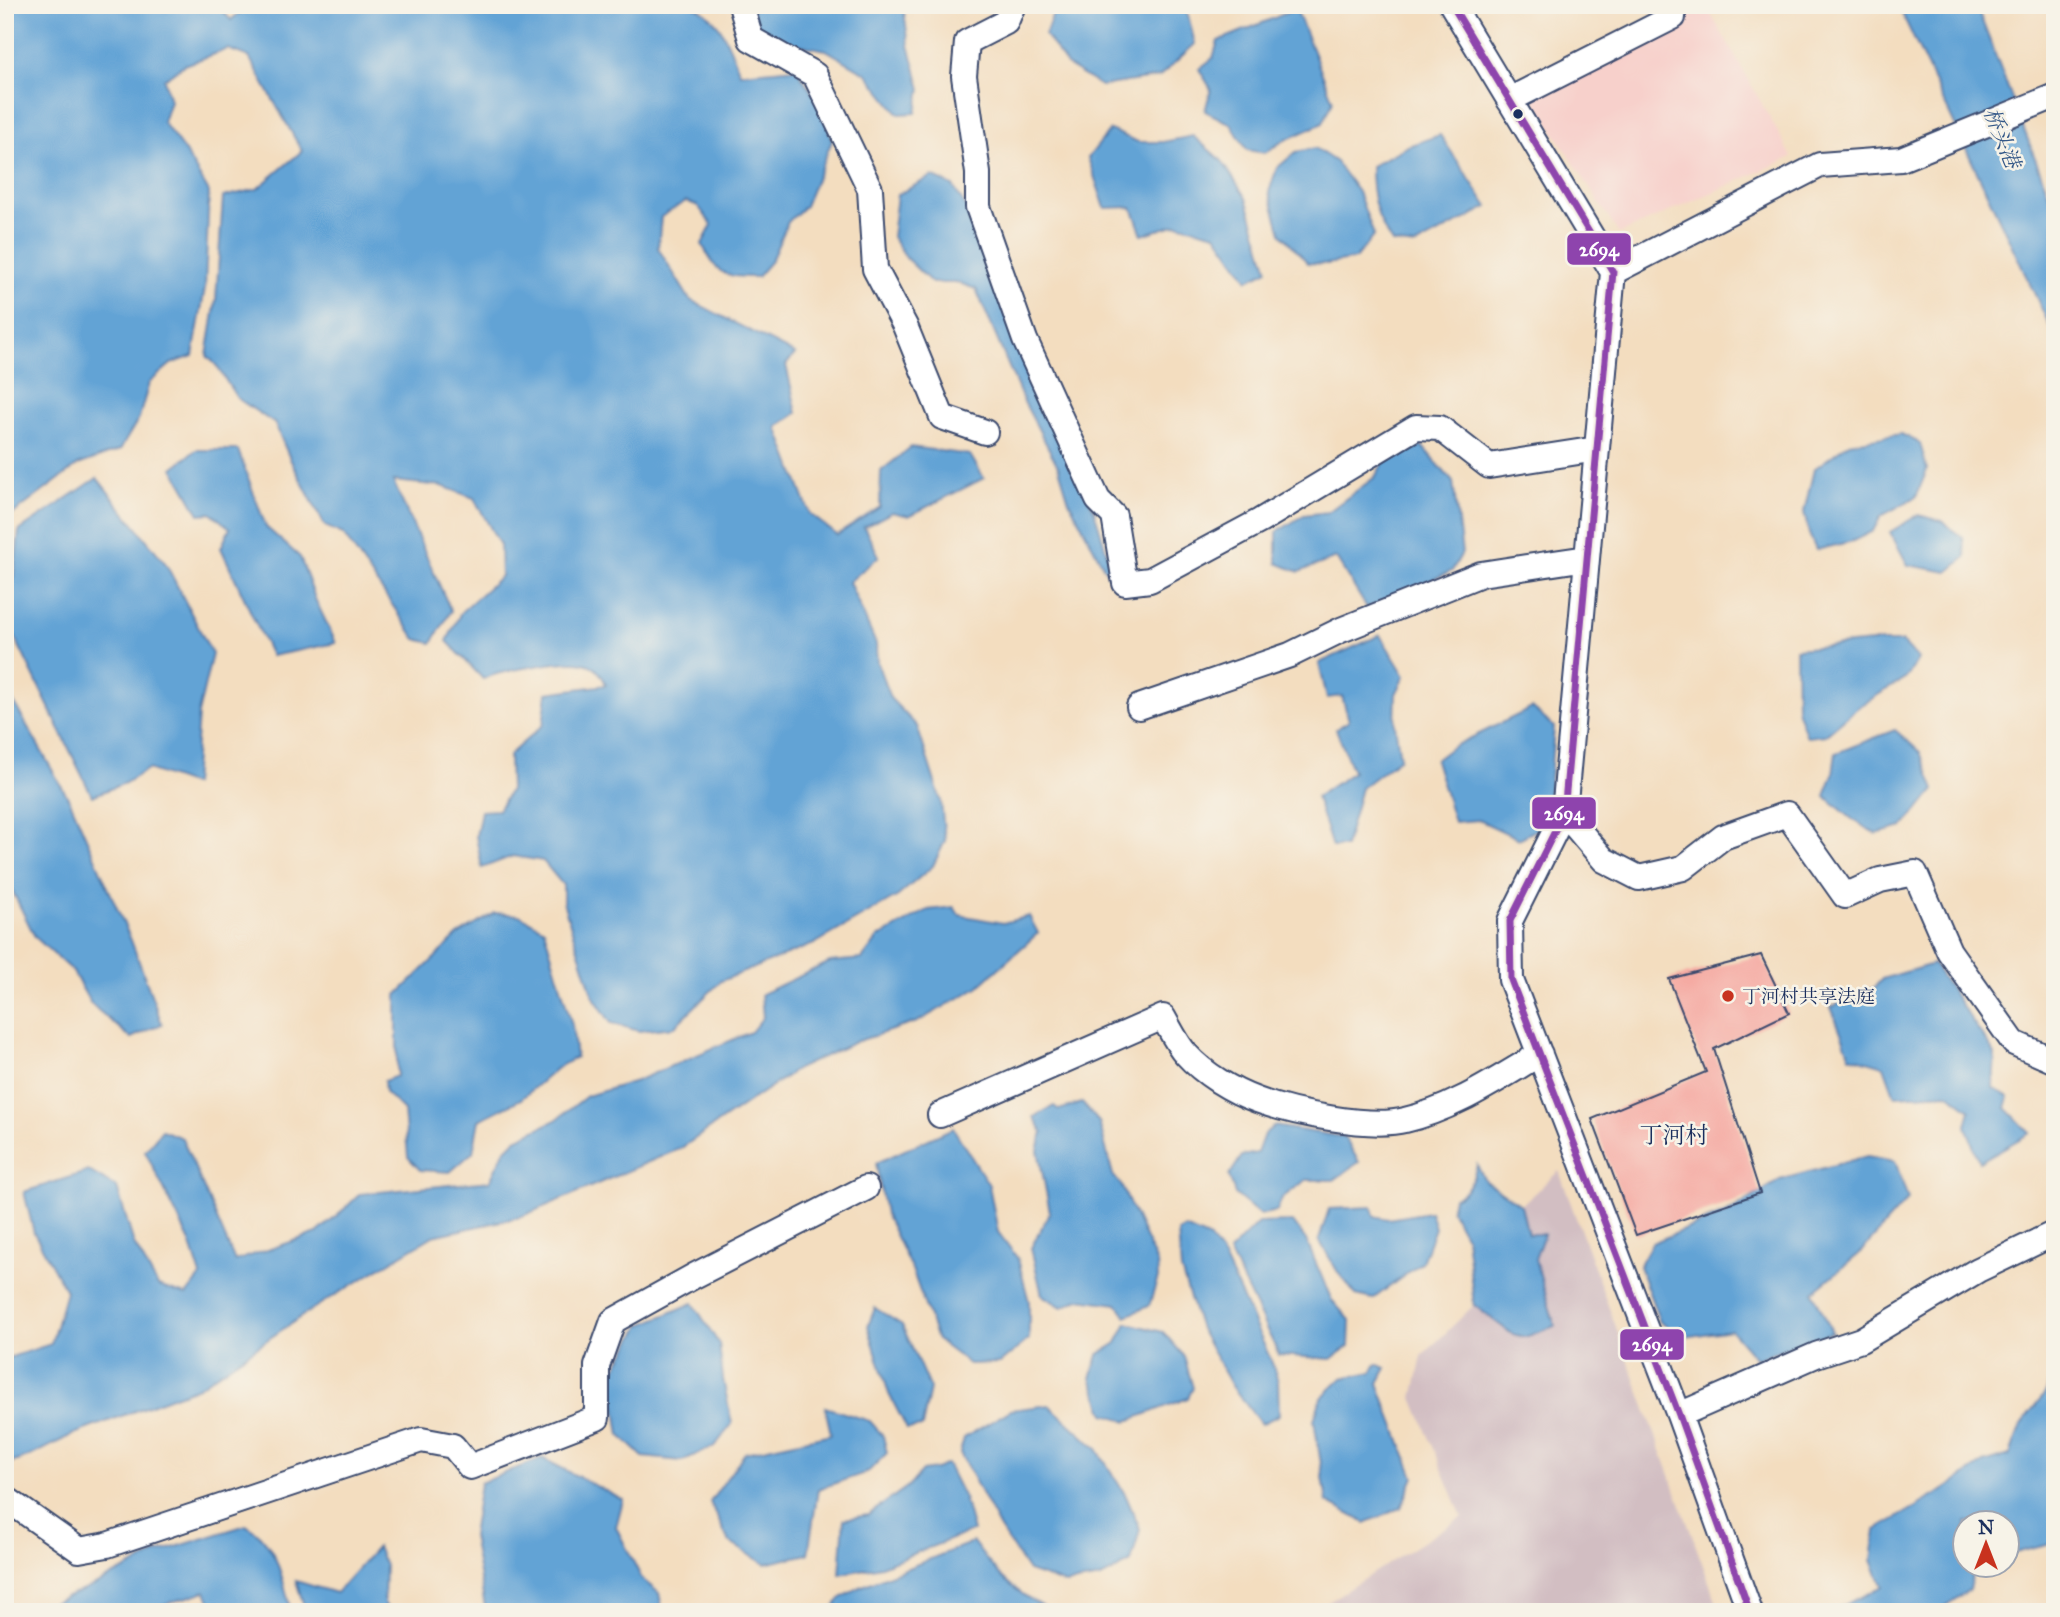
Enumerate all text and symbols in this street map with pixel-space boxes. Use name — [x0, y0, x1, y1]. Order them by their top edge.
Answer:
water label: 桥头港 — [1978, 104, 2027, 175]
unlabelled marker — [1511, 107, 1525, 121]
line badge: 2694 — [1566, 232, 1632, 266]
text: 2694 — [1579, 238, 1620, 262]
line badge: 2694 — [1531, 796, 1597, 830]
text: 2694 — [1544, 802, 1585, 826]
place label: 丁河村共享法庭 — [1742, 985, 1875, 1008]
marker: 丁河村共享法庭 — [1720, 988, 1736, 1004]
district label: 丁河村 — [1640, 1121, 1709, 1149]
line badge: 2694 — [1619, 1328, 1685, 1361]
text: 2694 — [1632, 1333, 1673, 1357]
north arrow — [1952, 1508, 2022, 1578]
text: N — [1978, 1516, 1994, 1539]

